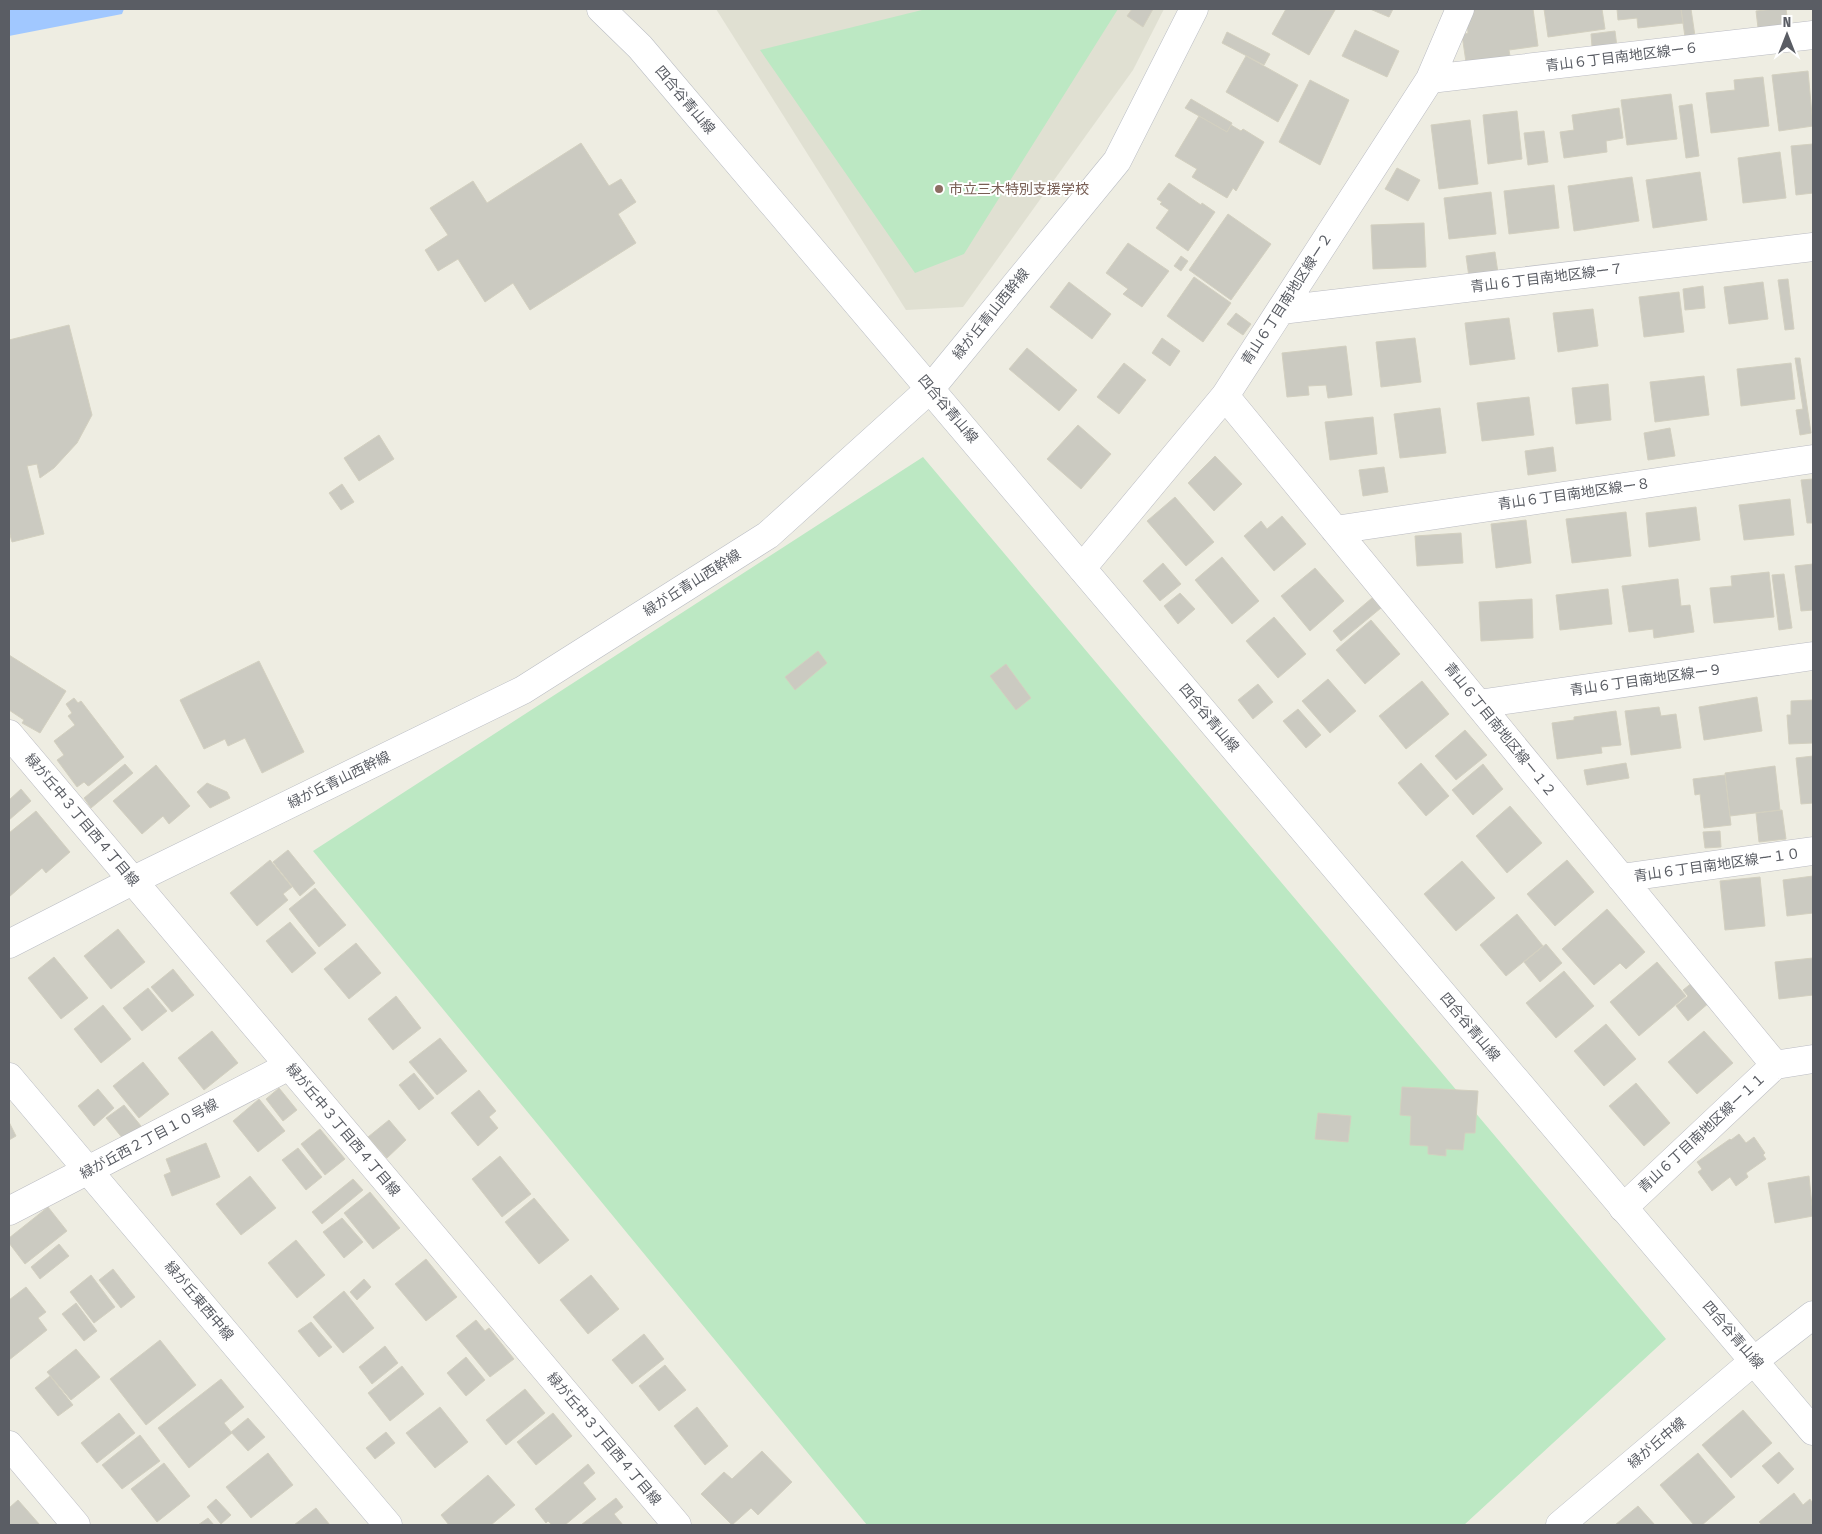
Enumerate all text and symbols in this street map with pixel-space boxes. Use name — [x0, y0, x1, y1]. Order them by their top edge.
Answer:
north arrow — [1762, 10, 1812, 60]
text: N — [1783, 14, 1791, 31]
street label: 青山６丁目南地区線ー６ — [1545, 39, 1699, 75]
street label: 四合谷青山線 — [651, 62, 719, 138]
place label: 市立三木特別支援学校 — [949, 181, 1089, 198]
marker: 市立三木特別支援学校 — [933, 183, 945, 195]
street label: 青山６丁目南地区線ー２ — [1238, 230, 1336, 368]
street label: 青山６丁目南地区線ー７ — [1470, 260, 1624, 296]
street label: 緑が丘青山西幹線 — [949, 265, 1033, 363]
street label: 四合谷青山線 — [914, 371, 982, 447]
street label: 青山６丁目南地区線ー８ — [1497, 475, 1651, 513]
street label: 緑が丘青山西幹線 — [640, 546, 744, 620]
street label: 青山６丁目南地区線ー１２ — [1441, 659, 1559, 801]
street label: 青山６丁目南地区線ー９ — [1569, 661, 1723, 699]
street label: 四合谷青山線 — [1175, 680, 1243, 756]
street label: 緑が丘青山西幹線 — [285, 748, 393, 812]
street label: 緑が丘中３丁目西４丁目線 — [21, 750, 143, 890]
street label: 青山６丁目南地区線ー１０ — [1633, 845, 1801, 885]
street label: 四合谷青山線 — [1436, 989, 1504, 1065]
street label: 緑が丘中３丁目西４丁目線 — [282, 1060, 404, 1200]
street label: 青山６丁目南地区線ー１１ — [1635, 1069, 1769, 1197]
street label: 緑が丘西２丁目１０号線 — [77, 1095, 221, 1183]
street label: 緑が丘東西中線 — [161, 1258, 237, 1344]
street label: 四合谷青山線 — [1699, 1298, 1767, 1372]
street label: 緑が丘中３丁目西４丁目線 — [543, 1369, 665, 1509]
street label: 緑が丘中線 — [1625, 1414, 1689, 1472]

